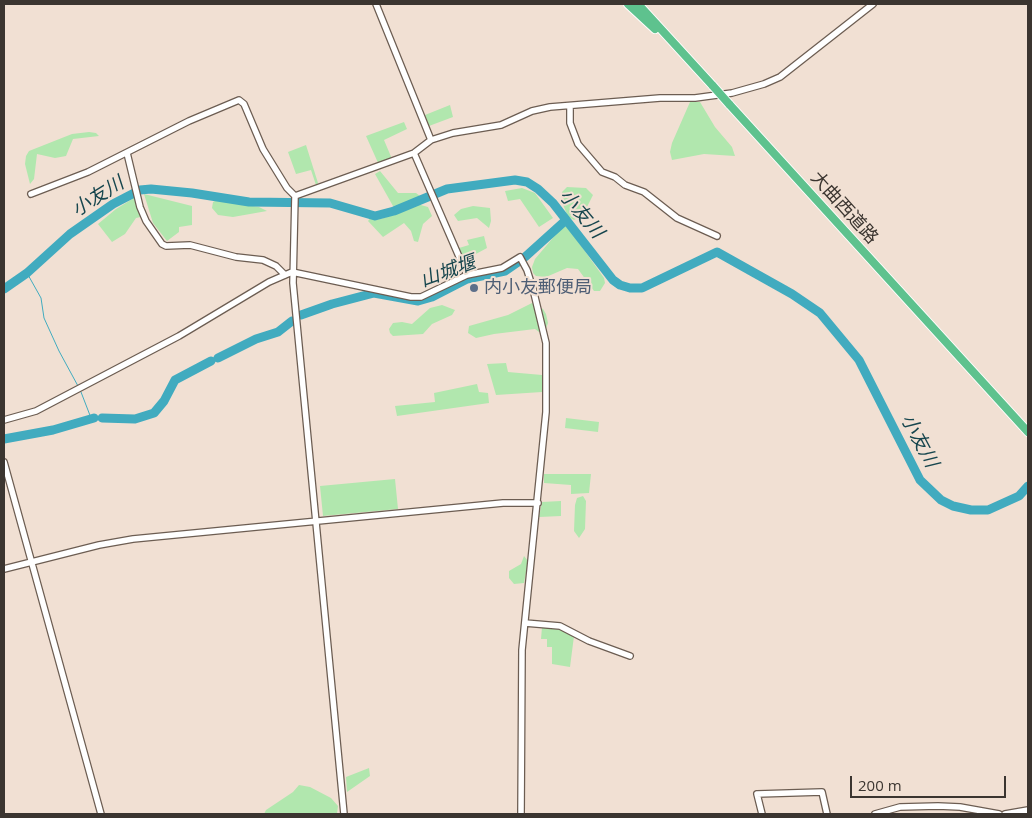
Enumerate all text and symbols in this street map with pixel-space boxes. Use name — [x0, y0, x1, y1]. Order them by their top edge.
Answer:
street label: 大曲西道路 — [806, 167, 882, 249]
water label: 小友川 — [68, 172, 128, 222]
water label: 小友川 — [554, 185, 608, 243]
water label: 山城堰 — [417, 252, 479, 292]
place label: 内小友郵便局 — [484, 277, 592, 299]
marker: 内小友郵便局 — [468, 282, 480, 294]
water label: 小友川 — [896, 410, 942, 472]
scale bar — [852, 766, 1008, 798]
text: 200 m — [858, 775, 902, 795]

